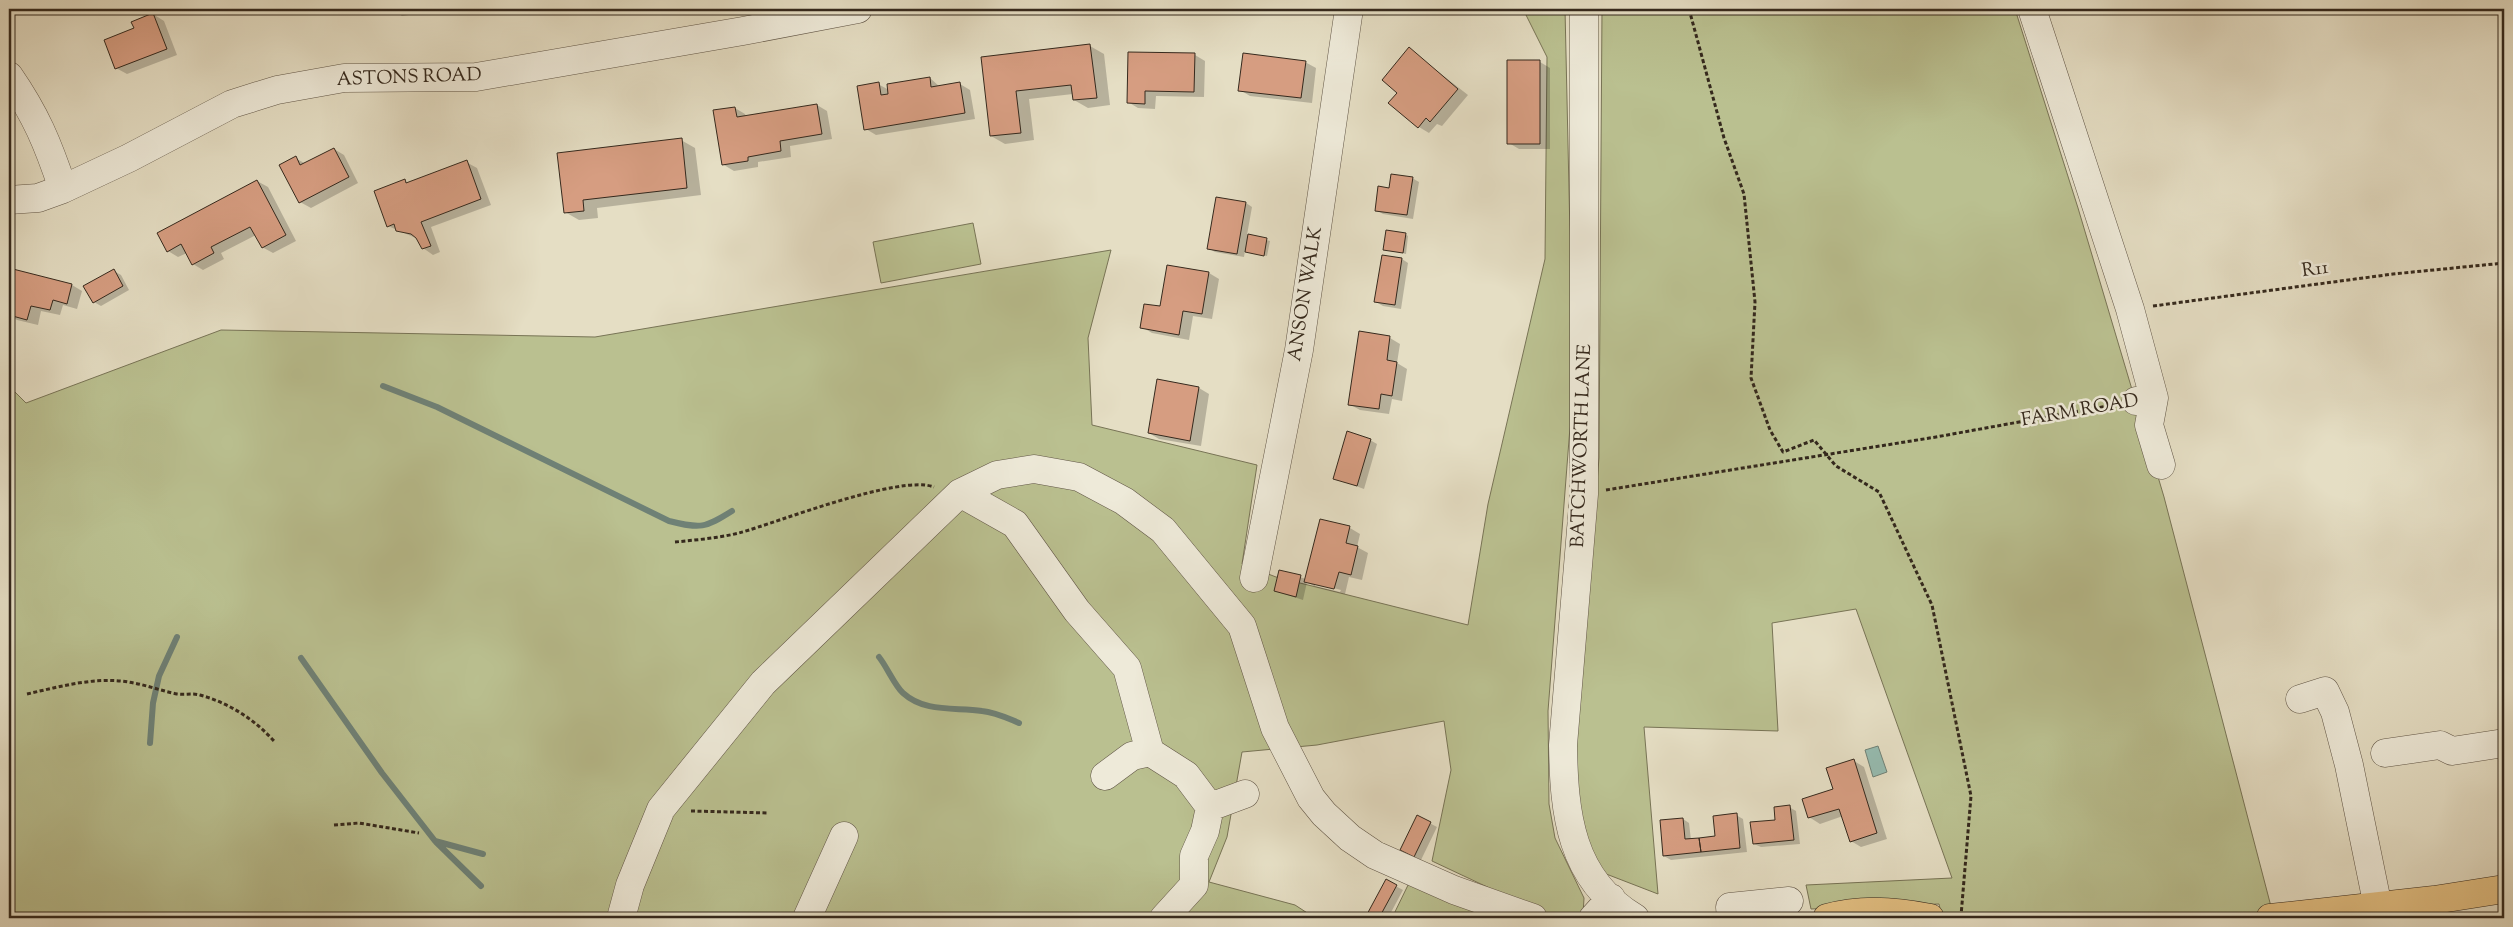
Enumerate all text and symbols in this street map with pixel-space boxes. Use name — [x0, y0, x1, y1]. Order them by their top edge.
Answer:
street label: ASTONS ROAD — [336, 62, 482, 94]
street label: ANSON WALK — [1282, 224, 1330, 363]
street label: R11 — [2300, 255, 2331, 285]
street label: BATCHWORTH LANE — [1565, 343, 1599, 548]
street label: FARM ROAD — [2019, 387, 2141, 435]

